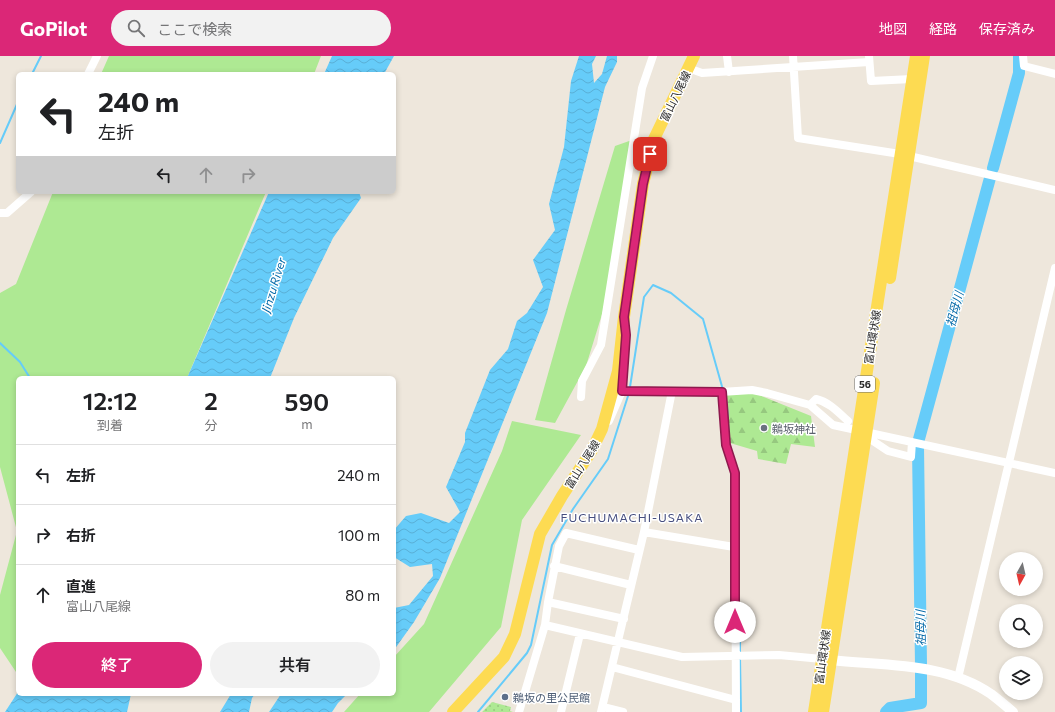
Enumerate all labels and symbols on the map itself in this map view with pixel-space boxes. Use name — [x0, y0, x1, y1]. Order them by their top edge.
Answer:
street label: 富山八尾線 — [657, 68, 693, 124]
pin — [633, 137, 667, 171]
water label: Jinzu River — [258, 255, 289, 315]
water label: 祖母川 — [943, 288, 966, 328]
street label: 富山環状線 — [861, 309, 883, 365]
road number: 56 — [855, 376, 875, 392]
place label: 鵜坂神社 — [772, 422, 816, 435]
marker: 鵜坂神社 — [759, 423, 769, 433]
street label: 富山八尾線 — [562, 437, 602, 491]
district label: FUCHUMACHI-USAKA — [561, 510, 703, 524]
north arrow — [999, 552, 1043, 596]
position arrow — [714, 601, 756, 643]
water label: 祖母川 — [913, 608, 927, 646]
street label: 富山環状線 — [812, 629, 832, 685]
place label: 鵜坂の里公民館 — [513, 691, 590, 704]
marker: 鵜坂の里公民館 — [500, 692, 510, 702]

